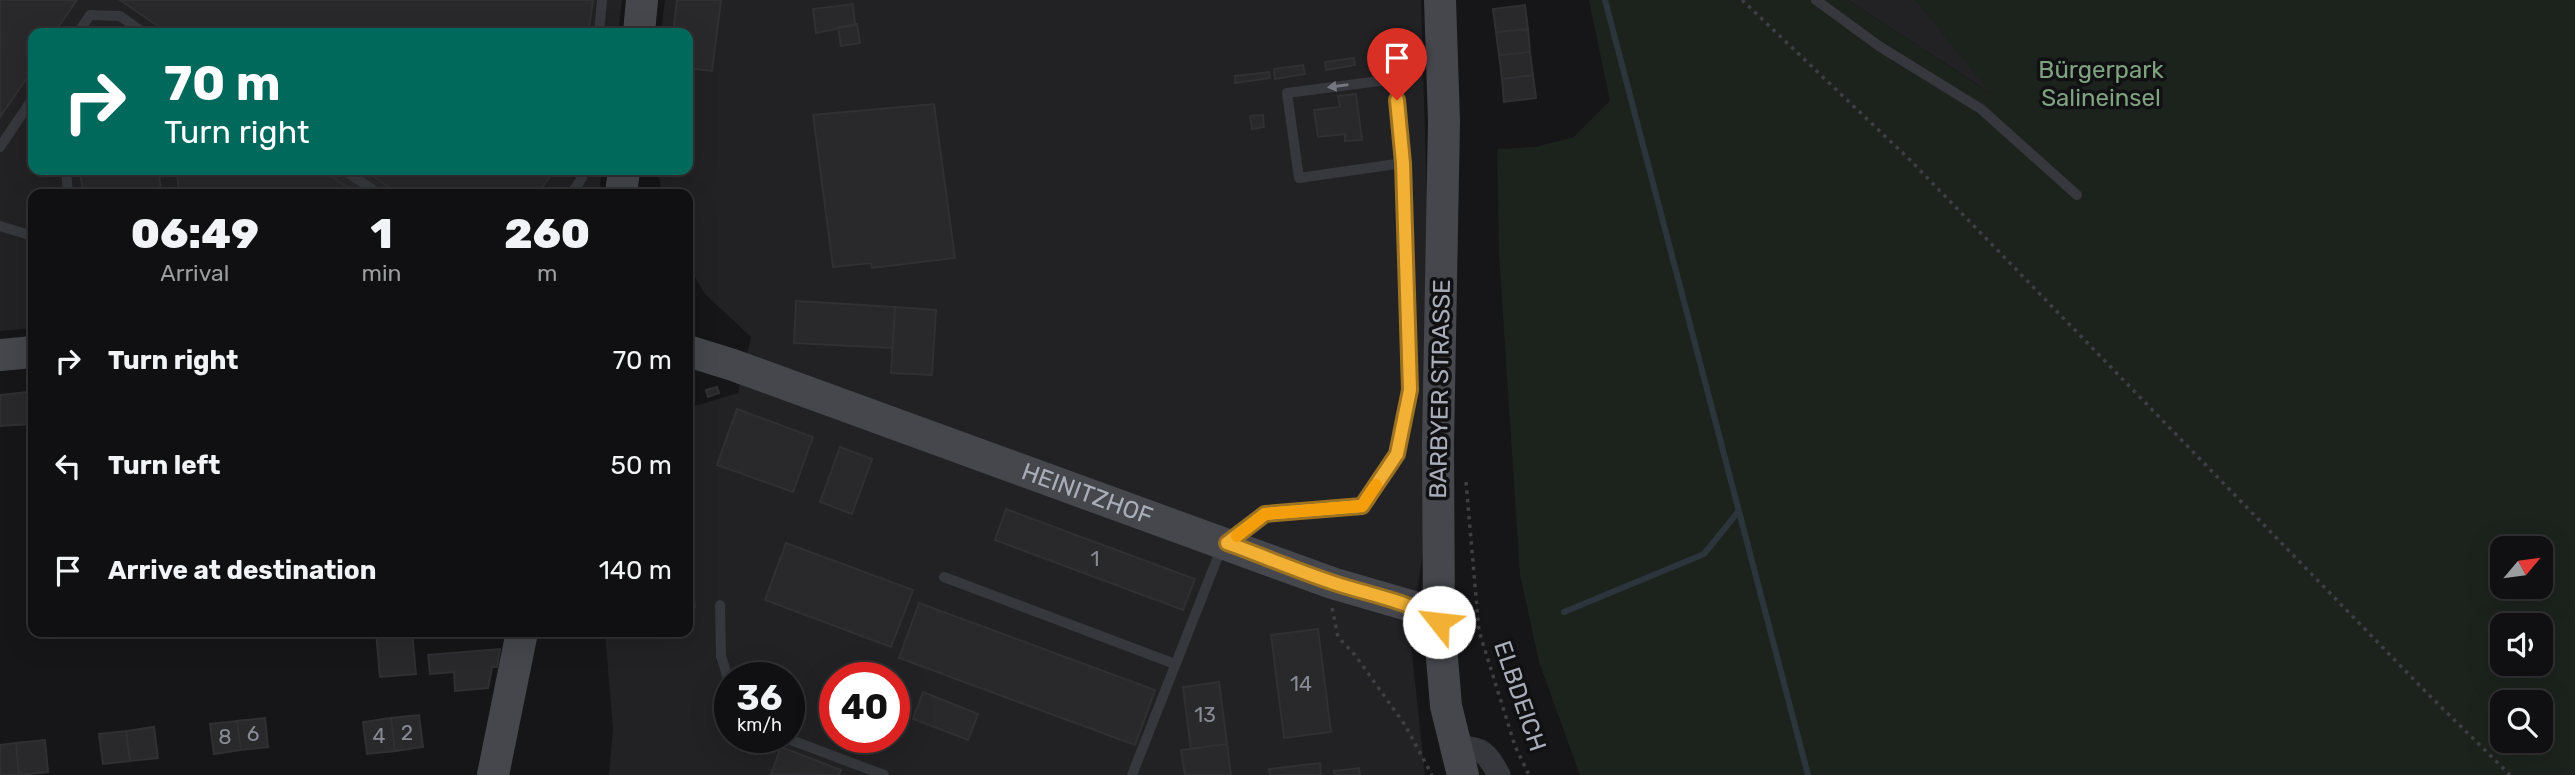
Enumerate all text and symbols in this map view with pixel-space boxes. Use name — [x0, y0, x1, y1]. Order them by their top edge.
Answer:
pin — [1367, 28, 1427, 100]
icon: arrive — [1378, 39, 1416, 77]
text: 70 m — [164, 54, 281, 112]
icon: right — [49, 56, 140, 147]
park label: Bürgerpark Salineinsel — [2038, 56, 2164, 112]
one-way arrow — [1327, 81, 1349, 92]
text: Turn right — [164, 113, 309, 151]
text: 06:49 — [131, 209, 259, 259]
text: 1 — [370, 209, 393, 259]
text: 260 — [504, 209, 590, 259]
text: Arrival — [160, 259, 229, 287]
text: min — [362, 259, 401, 287]
text: m — [537, 259, 557, 287]
street label: BARBYER STRASSE — [1424, 279, 1456, 499]
icon: right — [49, 342, 87, 380]
text: Turn right — [108, 345, 238, 376]
text: 70 m — [613, 345, 672, 376]
icon: left — [49, 447, 87, 485]
text: Turn left — [108, 450, 220, 481]
text: 50 m — [611, 450, 672, 481]
street label: HEINITZHOF — [1018, 457, 1156, 531]
north arrow — [2490, 536, 2553, 598]
map controls — [2490, 536, 2553, 753]
house number: 1 — [1091, 546, 1100, 571]
icon: arrive — [49, 552, 87, 590]
text: Arrive at destination — [108, 555, 376, 586]
text: 140 m — [599, 555, 672, 586]
position arrow — [1402, 585, 1476, 659]
button: sound — [2490, 613, 2553, 676]
street label: ELBDEICH — [1488, 637, 1552, 755]
speed limit sign: 40 — [819, 662, 910, 753]
house number: 14 — [1290, 671, 1312, 696]
text: 36 — [737, 677, 782, 719]
button: search — [2490, 690, 2553, 753]
house number: 13 — [1194, 702, 1216, 727]
text: km/h — [737, 714, 782, 736]
house number: 2 — [401, 720, 413, 745]
house number: 6 — [247, 721, 259, 746]
house number: 4 — [372, 723, 386, 748]
house number: 8 — [218, 724, 232, 749]

